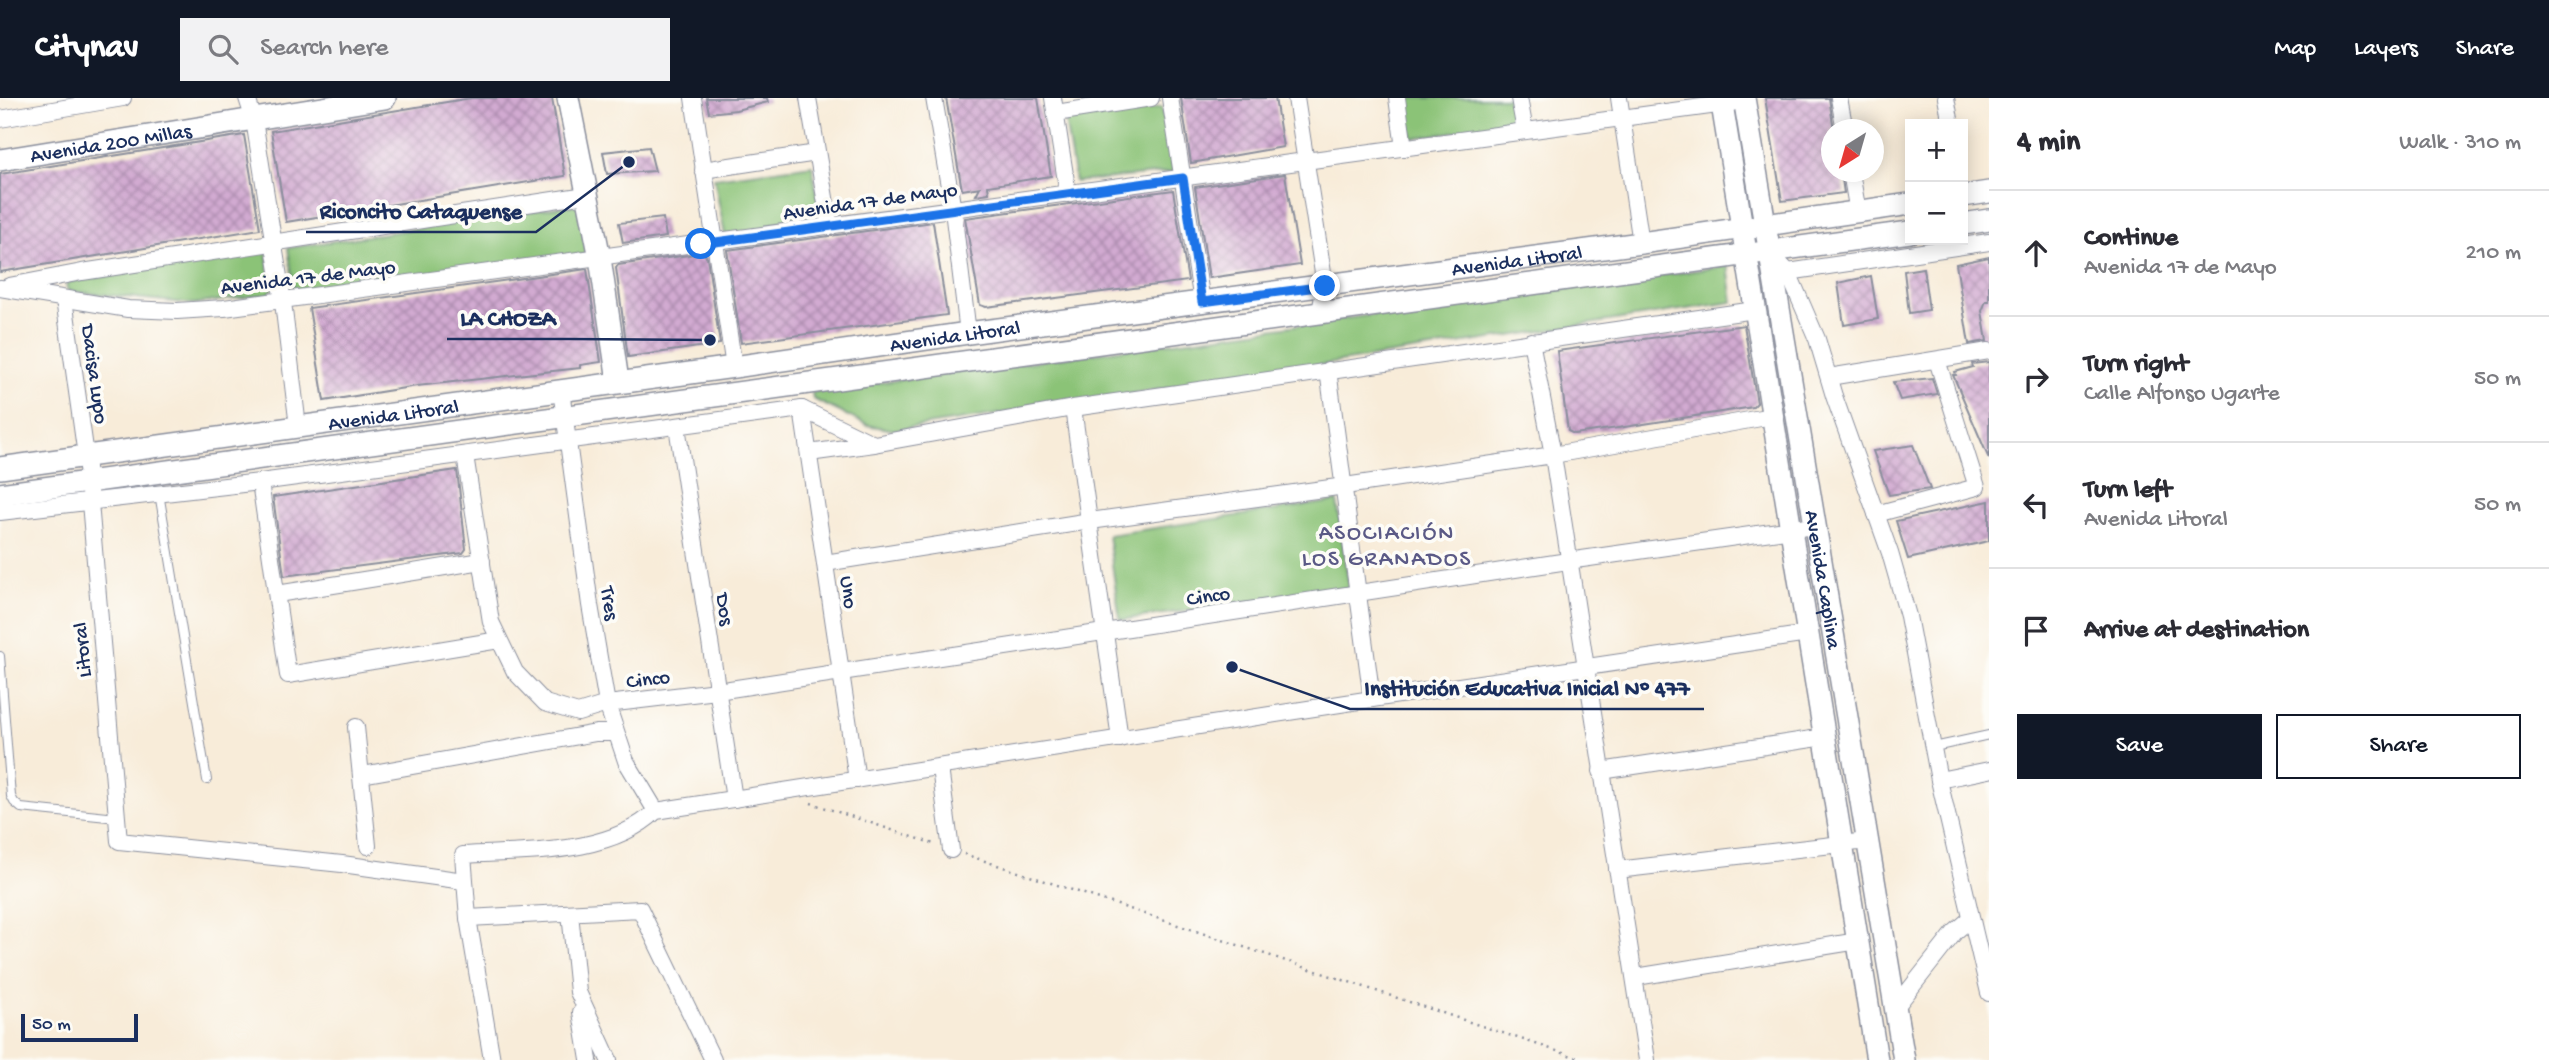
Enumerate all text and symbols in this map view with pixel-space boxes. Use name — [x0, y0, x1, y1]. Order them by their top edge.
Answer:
search box — [180, 18, 670, 81]
text: Citynav — [35, 30, 138, 68]
icon: search — [204, 30, 242, 68]
text: Search here — [260, 34, 388, 65]
text: Map — [2274, 35, 2316, 64]
text: Layers — [2354, 35, 2418, 64]
text: Share — [2456, 35, 2514, 64]
north arrow — [1821, 119, 1884, 182]
map controls — [1905, 119, 1968, 245]
button: + — [1905, 119, 1968, 182]
street label: Avenida 200 Millas — [29, 120, 195, 171]
text: 4 min — [2017, 126, 2080, 161]
text: Walk · 310 m — [2399, 130, 2521, 157]
street label: Avenida 17 de Mayo — [782, 179, 959, 228]
button: − — [1905, 182, 1968, 245]
callout: Riconcito Cataquense — [306, 188, 536, 232]
text: Riconcito Cataquense — [319, 200, 523, 227]
text: Continue — [2084, 224, 2178, 255]
route start — [685, 228, 716, 259]
icon: ahead — [2017, 234, 2055, 272]
text: 210 m — [2466, 240, 2521, 267]
street label: Avenida Litoral — [1450, 242, 1584, 284]
text: Avenida 17 de Mayo — [2084, 255, 2277, 282]
street label: Avenida 17 de Mayo — [220, 256, 397, 303]
route end — [1309, 270, 1340, 301]
callout: LA CHOZA — [447, 295, 570, 339]
text: LA CHOZA — [460, 307, 557, 334]
street label: Avenida Litoral — [888, 317, 1022, 360]
street label: Dacisa Lupo — [73, 321, 112, 426]
text: Turn right — [2084, 350, 2188, 381]
icon: right — [2017, 360, 2055, 398]
text: 50 m — [2474, 366, 2521, 393]
text: Calle Alfonso Ugarte — [2084, 381, 2280, 408]
street label: Avenida Litoral — [327, 396, 461, 439]
text: Turn left — [2084, 476, 2172, 507]
icon: left — [2017, 486, 2055, 524]
text: 50 m — [2474, 492, 2521, 519]
text: Avenida Litoral — [2084, 507, 2228, 534]
street label: Avenida Caplina — [1797, 509, 1845, 653]
district label: ASOCIACIÓN LOS GRANADOS — [1302, 521, 1472, 574]
street label: Uno — [832, 574, 861, 611]
street label: Cinco — [1185, 583, 1232, 614]
street label: Tres — [592, 584, 623, 624]
street label: Dos — [707, 590, 738, 629]
icon: arrive — [2017, 612, 2055, 650]
text: Arrive at destination — [2084, 616, 2309, 647]
street label: Litoral — [70, 621, 99, 678]
callout: Institución Educativa Inicial Nº 477 — [1350, 665, 1704, 709]
street label: Cinco — [625, 666, 672, 697]
text: Institución Educativa Inicial Nº 477 — [1364, 677, 1691, 704]
button: Save — [2017, 714, 2262, 779]
button: Share — [2276, 714, 2521, 779]
scale bar — [21, 1011, 138, 1043]
text: 50 m — [32, 1014, 71, 1037]

